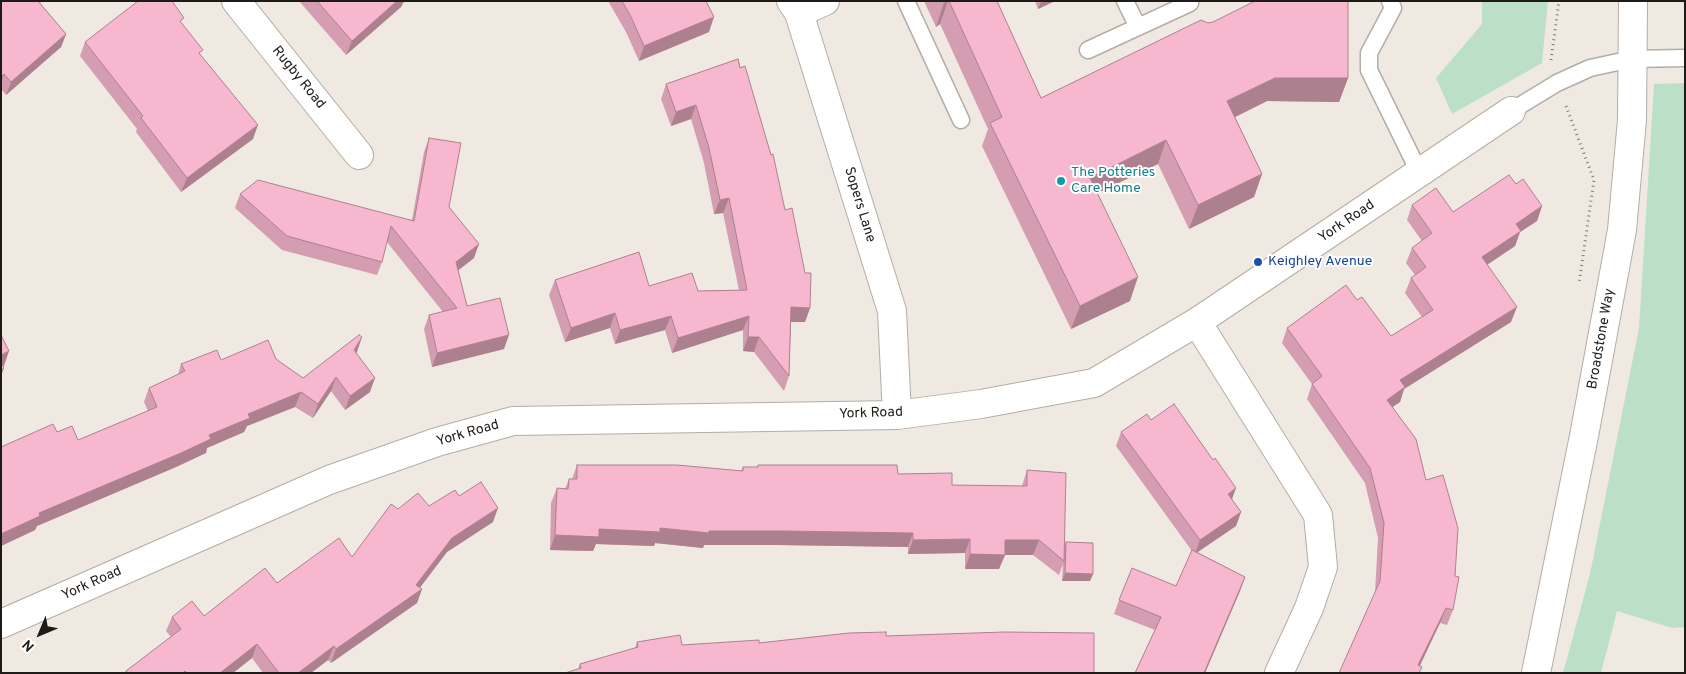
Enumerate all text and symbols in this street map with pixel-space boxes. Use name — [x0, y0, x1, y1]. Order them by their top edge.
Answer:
street label: Rugby Road — [268, 43, 328, 113]
street label: Sopers Lane — [840, 165, 878, 245]
place label: The Potteries Care Home — [1071, 165, 1155, 198]
marker: The Potteries Care Home — [1055, 175, 1067, 187]
street label: York Road — [1316, 197, 1378, 247]
place label: Keighley Avenue — [1268, 254, 1372, 270]
marker: Keighley Avenue — [1252, 256, 1264, 268]
street label: Broadstone Way — [1585, 287, 1619, 391]
street label: York Road — [839, 404, 903, 424]
street label: York Road — [435, 417, 501, 451]
street label: York Road — [59, 563, 125, 605]
north arrow — [15, 609, 65, 659]
text: N — [19, 635, 39, 655]

